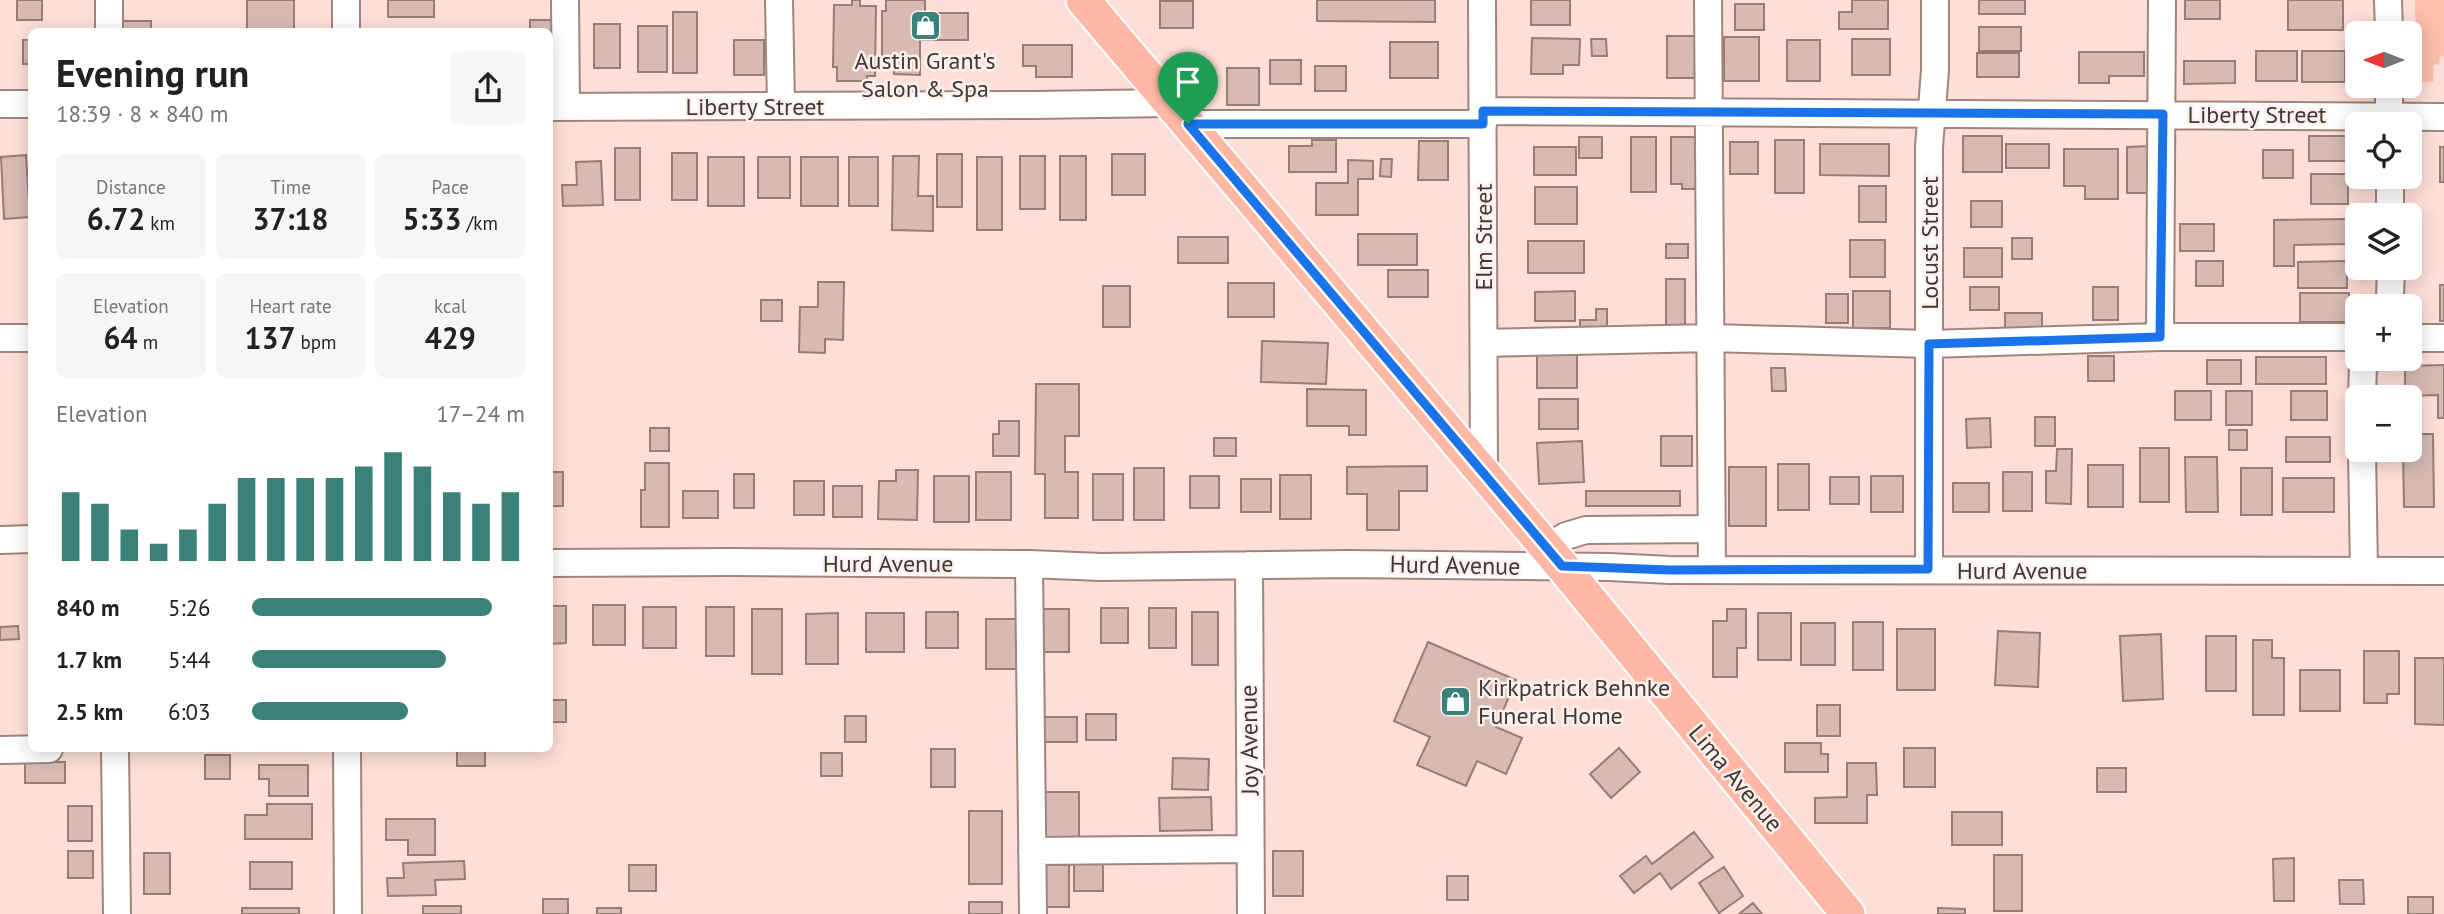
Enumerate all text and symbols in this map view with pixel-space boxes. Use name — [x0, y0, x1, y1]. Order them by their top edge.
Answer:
shop icon: Austin Grant's Salon & Spa — [908, 9, 942, 43]
north arrow — [2345, 21, 2422, 98]
map controls — [2345, 21, 2422, 462]
place label: Austin Grant's Salon & Spa — [854, 45, 996, 104]
text: Evening run — [56, 48, 249, 97]
button: share — [451, 51, 525, 125]
pin — [1158, 52, 1218, 124]
icon: arrive — [1169, 63, 1207, 101]
street label: Liberty Street — [685, 91, 825, 122]
text: 18:39 · 8 × 840 m — [56, 99, 228, 128]
street label: Liberty Street — [2187, 99, 2327, 130]
button: locate — [2345, 112, 2422, 189]
text: Distance — [96, 175, 166, 199]
text: Time — [270, 175, 311, 199]
text: Pace — [432, 175, 469, 199]
street label: Locust Street — [1914, 176, 1945, 310]
street label: Elm Street — [1468, 183, 1499, 291]
text: 6.72 — [87, 199, 145, 238]
text: 37:18 — [252, 199, 329, 238]
text: 5:33 — [402, 199, 462, 238]
button: layers — [2345, 203, 2422, 280]
text: km — [145, 211, 175, 235]
text: /km — [462, 211, 498, 235]
text: Elevation — [93, 294, 169, 318]
text: Heart rate — [249, 294, 332, 318]
text: kcal — [434, 294, 466, 318]
button: + — [2345, 294, 2422, 371]
text: 64 — [104, 318, 138, 357]
text: 137 — [244, 318, 295, 357]
text: 429 — [425, 318, 476, 357]
text: m — [138, 330, 158, 354]
text: bpm — [295, 330, 337, 354]
button: − — [2345, 385, 2422, 462]
text: Elevation — [56, 399, 148, 428]
text: 17–24 m — [436, 399, 525, 428]
street label: Hurd Avenue — [823, 548, 953, 579]
street label: Hurd Avenue — [1389, 548, 1521, 582]
street label: Hurd Avenue — [1957, 555, 2087, 586]
text: 840 m — [56, 593, 119, 622]
text: 5:26 — [168, 593, 211, 622]
text: 1.7 km — [56, 645, 122, 674]
text: 5:44 — [168, 645, 211, 674]
place label: Kirkpatrick Behnke Funeral Home — [1478, 672, 1670, 731]
street label: Joy Avenue — [1233, 684, 1265, 797]
shop icon: Kirkpatrick Behnke Funeral Home — [1438, 684, 1472, 718]
text: 2.5 km — [56, 697, 123, 726]
text: 6:03 — [168, 697, 211, 726]
street label: Lima Avenue — [1682, 718, 1790, 838]

